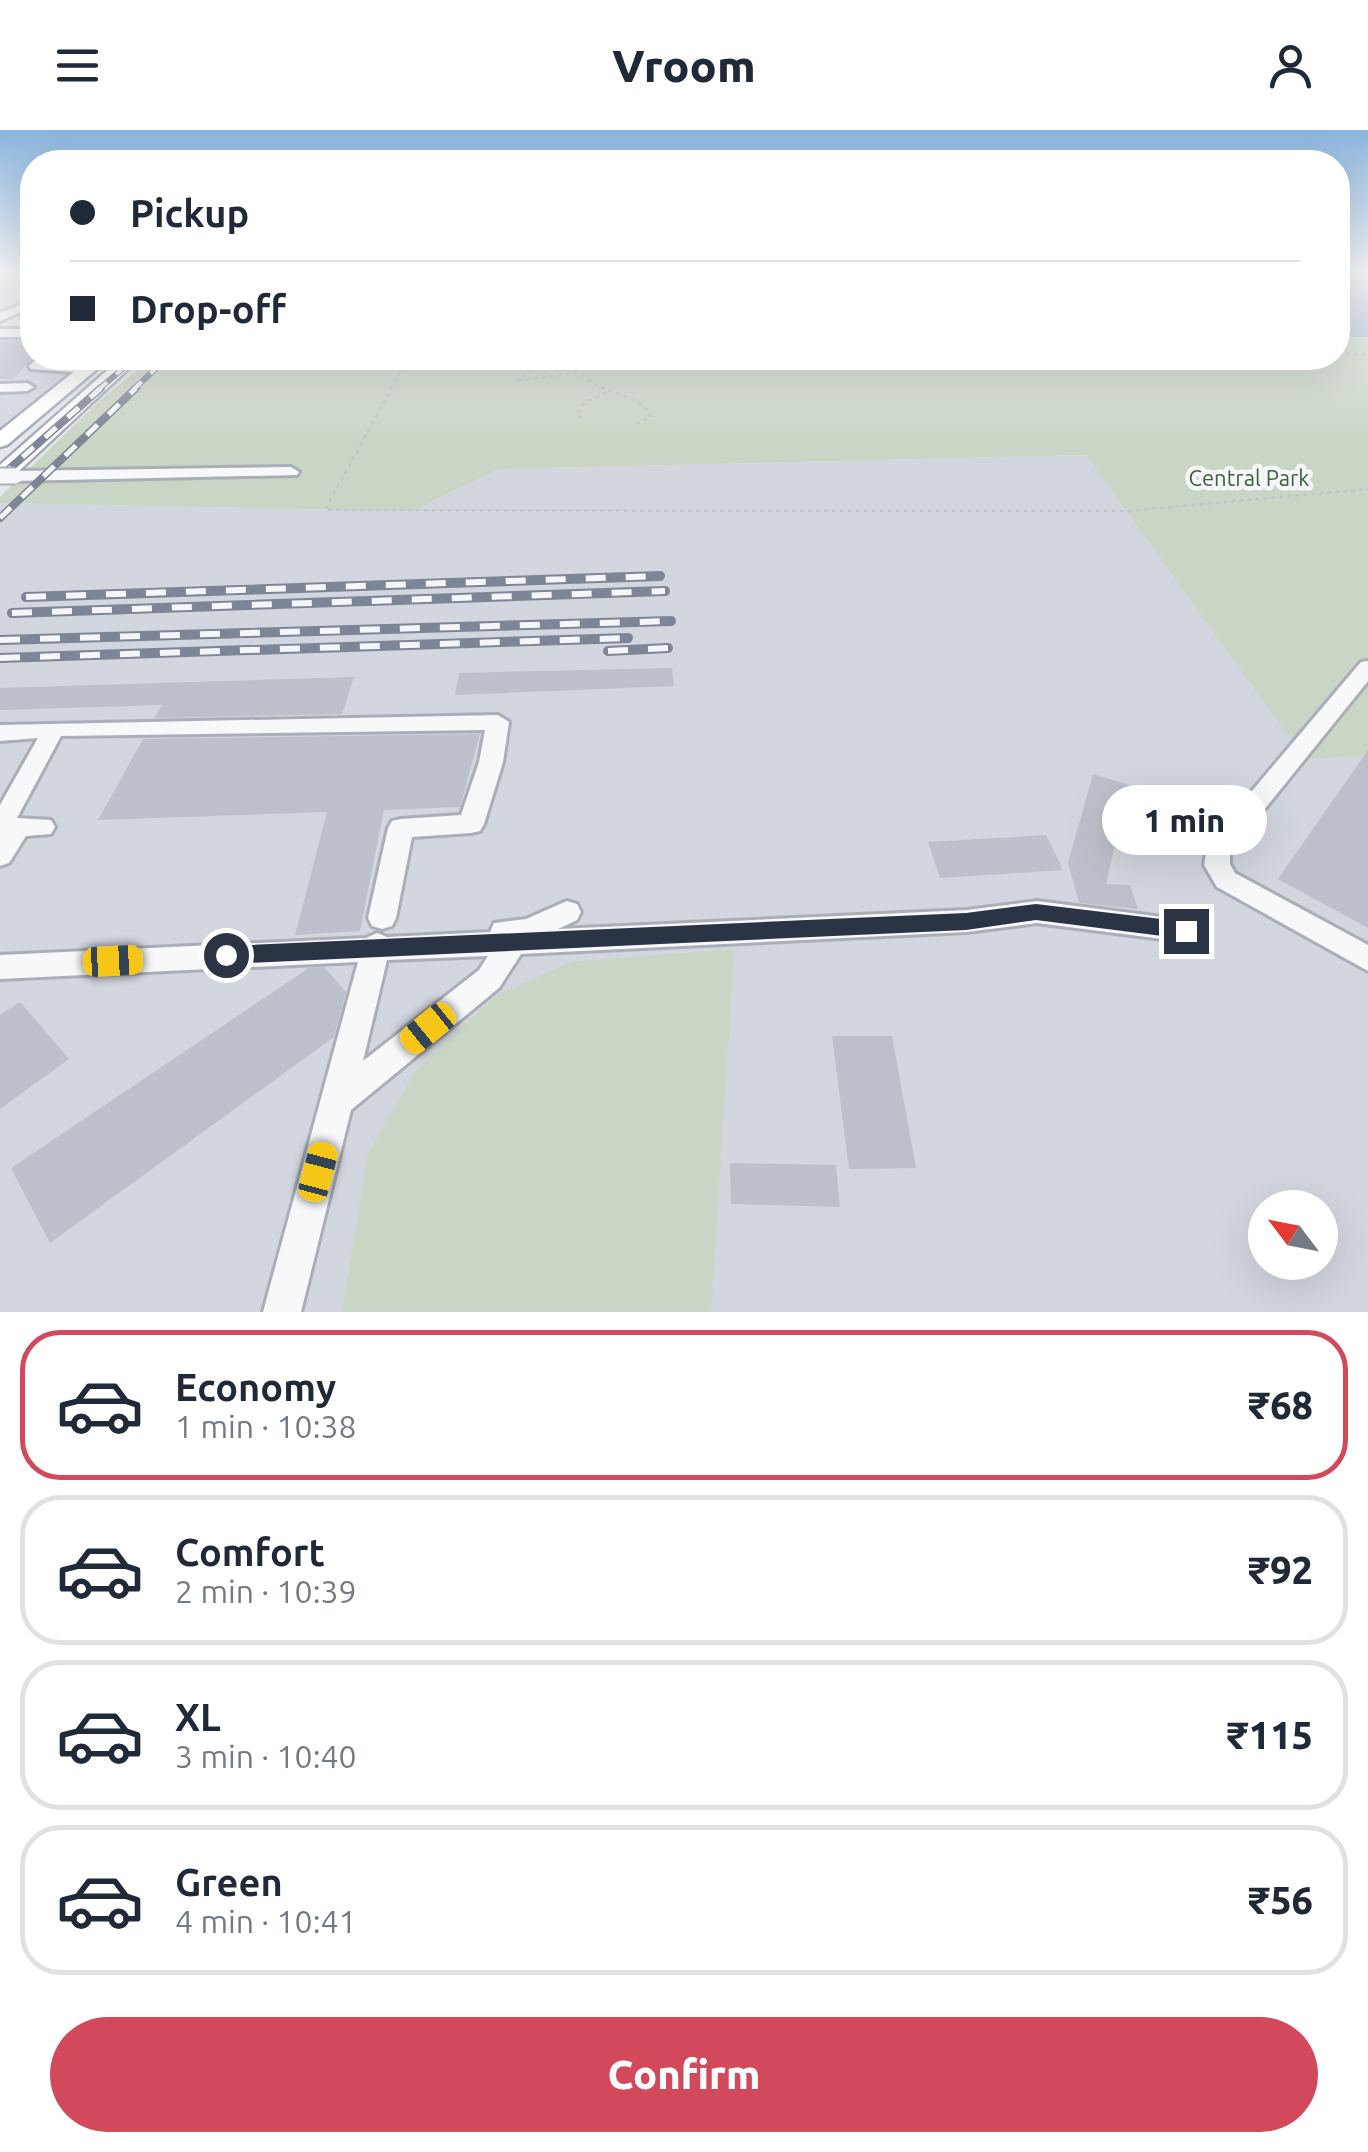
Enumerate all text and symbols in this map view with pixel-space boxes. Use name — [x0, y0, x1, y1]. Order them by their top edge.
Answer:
icon: menu — [50, 38, 105, 93]
icon: person — [1263, 38, 1318, 93]
text: Vroom — [612, 40, 756, 91]
text: Pickup — [130, 192, 249, 234]
text: Drop-off — [130, 288, 286, 330]
park label: Central Park — [1189, 465, 1309, 490]
callout: 1 min — [1104, 786, 1268, 856]
text: 1 min — [1144, 802, 1225, 838]
route end — [1164, 909, 1209, 954]
route start — [204, 933, 249, 978]
car — [82, 944, 144, 978]
car — [395, 997, 461, 1059]
car — [296, 1139, 340, 1205]
north arrow — [1248, 1190, 1338, 1280]
map controls — [1248, 1190, 1338, 1280]
icon: car — [55, 1360, 145, 1450]
text: Economy — [175, 1366, 336, 1408]
text: ₹68 — [1249, 1384, 1313, 1426]
text: 1 min · 10:38 — [175, 1408, 357, 1444]
icon: car — [55, 1525, 145, 1615]
text: Comfort — [175, 1531, 325, 1573]
text: ₹92 — [1249, 1549, 1313, 1591]
text: 2 min · 10:39 — [175, 1573, 357, 1609]
icon: car — [55, 1690, 145, 1780]
text: XL — [175, 1696, 221, 1738]
text: ₹115 — [1227, 1714, 1313, 1756]
text: 3 min · 10:40 — [175, 1738, 357, 1774]
icon: car — [55, 1855, 145, 1945]
text: Green — [175, 1861, 283, 1903]
text: ₹56 — [1249, 1879, 1313, 1921]
text: 4 min · 10:41 — [175, 1903, 357, 1939]
button: Confirm — [50, 2017, 1318, 2132]

